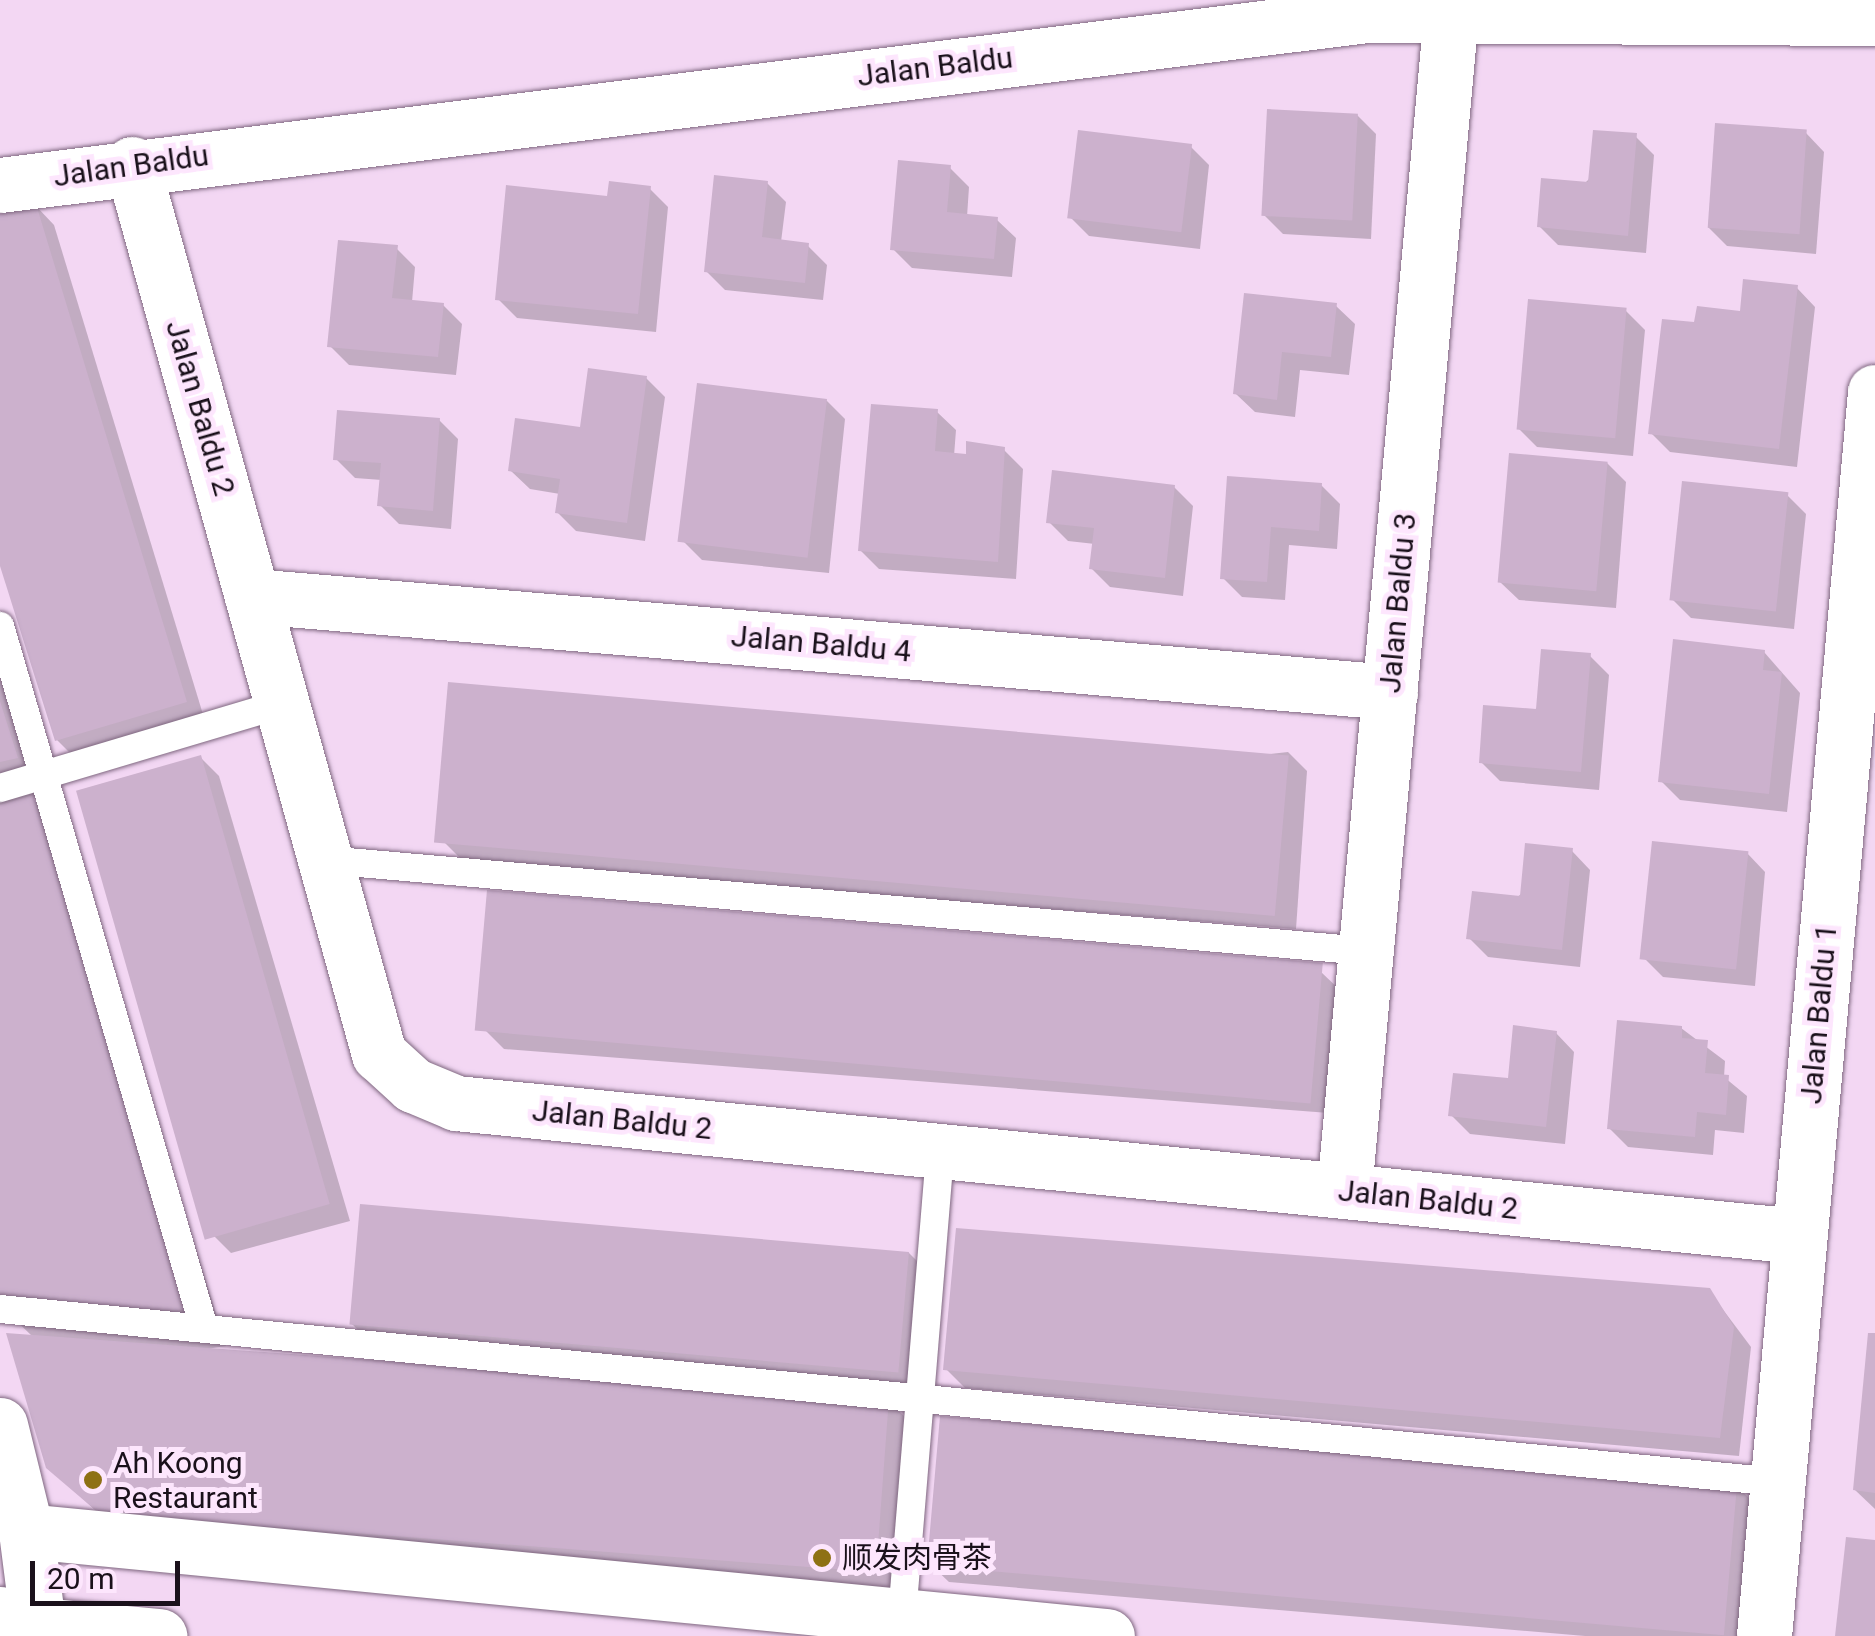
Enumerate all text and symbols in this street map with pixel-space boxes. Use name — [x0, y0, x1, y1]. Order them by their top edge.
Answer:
street label: Jalan Baldu — [855, 40, 1015, 94]
street label: Jalan Baldu — [51, 137, 211, 195]
street label: Jalan Baldu 2 — [158, 316, 242, 500]
street label: Jalan Baldu 3 — [1372, 511, 1424, 695]
street label: Jalan Baldu 4 — [729, 618, 913, 670]
street label: Jalan Baldu 1 — [1793, 922, 1845, 1106]
street label: Jalan Baldu 2 — [530, 1093, 714, 1147]
street label: Jalan Baldu 2 — [1336, 1173, 1520, 1227]
place label: Ah Koong Restaurant — [113, 1445, 258, 1516]
marker: Ah Koong Restaurant — [82, 1469, 104, 1491]
place label: 顺发肉骨茶 — [842, 1540, 992, 1576]
scale bar — [35, 1541, 185, 1603]
marker: 顺发肉骨茶 — [811, 1547, 833, 1569]
text: 20 m — [47, 1561, 114, 1596]

